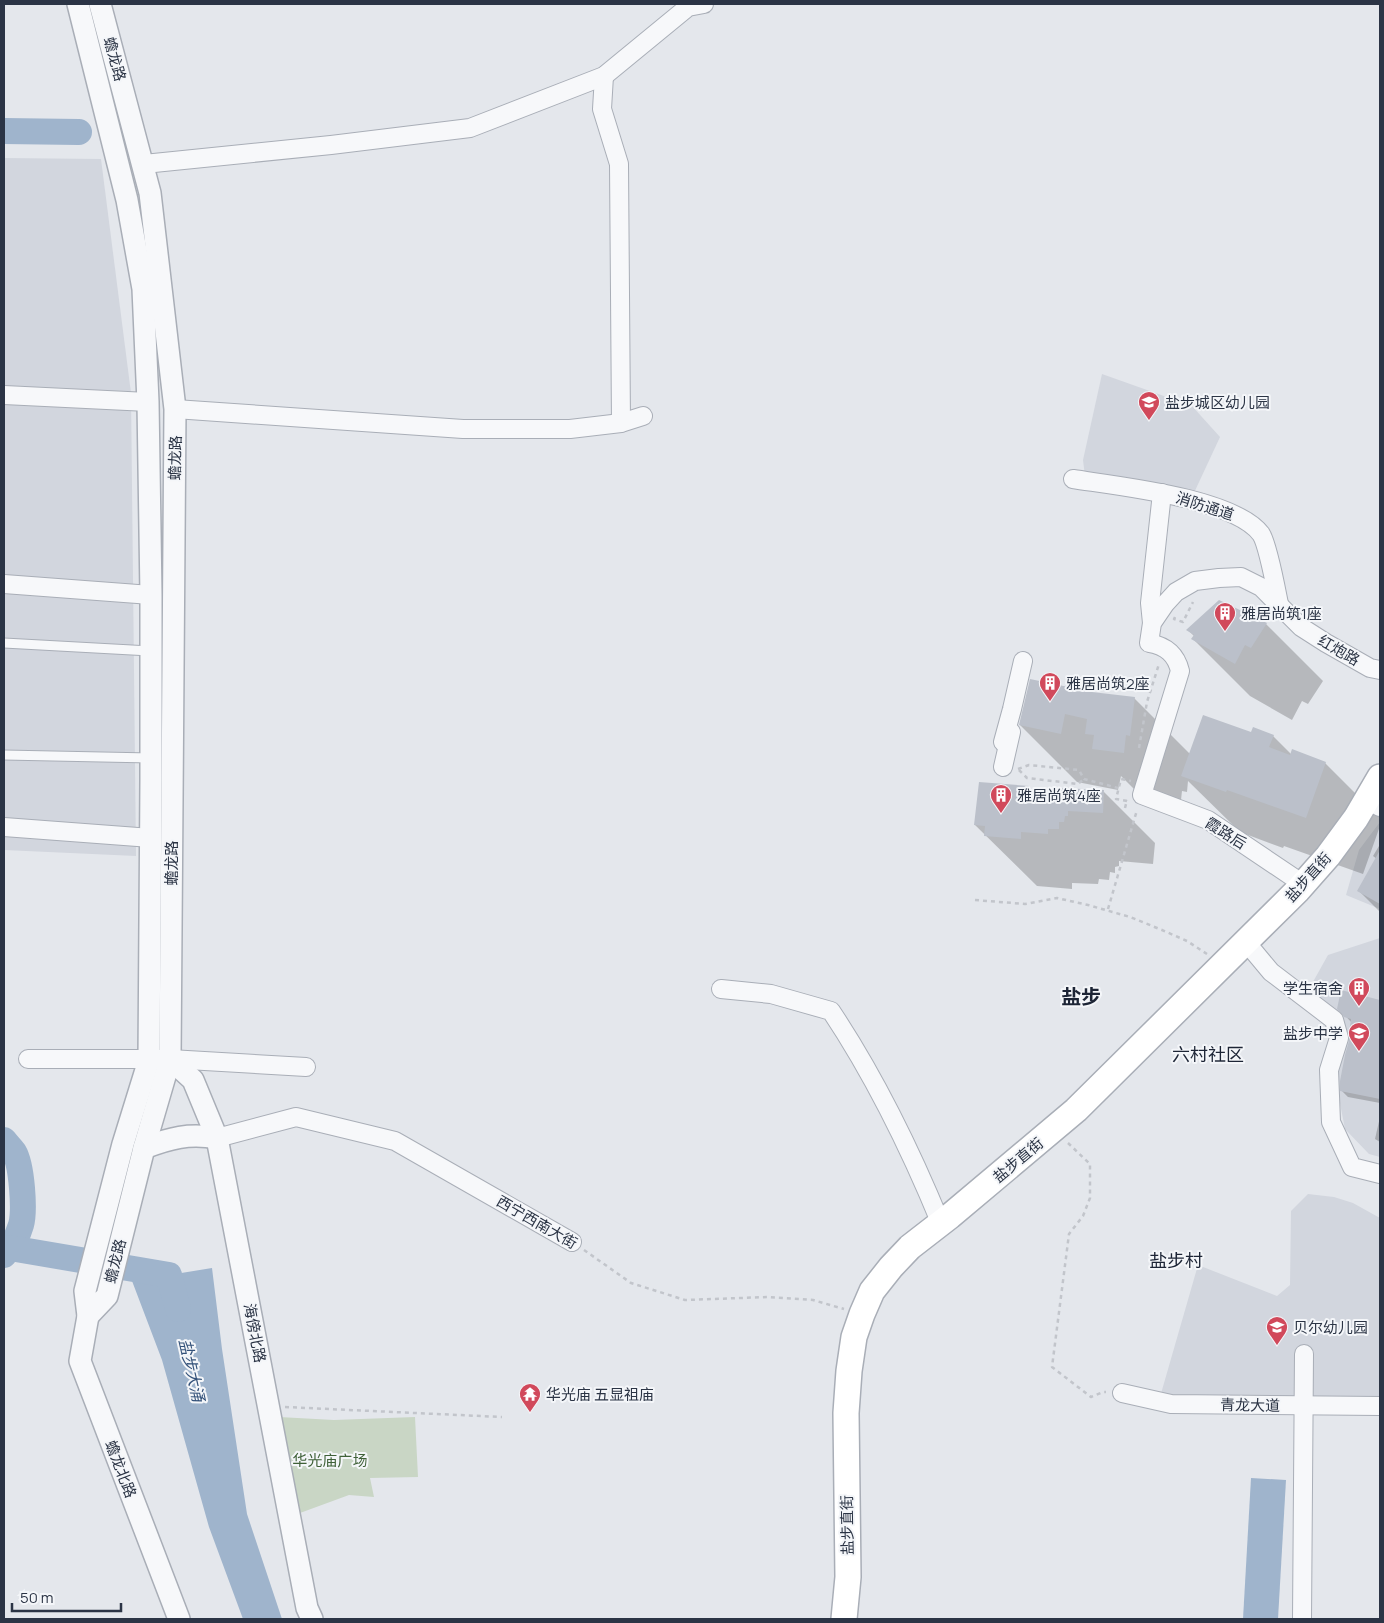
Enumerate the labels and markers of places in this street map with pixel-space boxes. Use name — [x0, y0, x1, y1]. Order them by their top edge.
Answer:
school or university icon: 盐步城区幼儿园 — [1137, 390, 1161, 421]
place label: 盐步城区幼儿园 — [1165, 392, 1270, 413]
building icon: 雅居尚筑1座 — [1213, 601, 1237, 632]
place label: 雅居尚筑1座 — [1241, 603, 1322, 624]
building icon: 雅居尚筑2座 — [1038, 671, 1062, 702]
place label: 雅居尚筑2座 — [1066, 673, 1150, 694]
building icon: 雅居尚筑4座 — [989, 783, 1013, 814]
place label: 雅居尚筑4座 — [1017, 785, 1101, 806]
building icon: 学生宿舍 — [1347, 976, 1371, 1007]
place label: 学生宿舍 — [1283, 978, 1343, 999]
school or university icon: 盐步中学 — [1347, 1021, 1371, 1052]
place label: 盐步中学 — [1283, 1023, 1343, 1044]
school or university icon: 贝尔幼儿园 — [1265, 1315, 1289, 1346]
place label: 贝尔幼儿园 — [1293, 1317, 1368, 1338]
temple icon: 华光庙 五显祖庙 — [518, 1382, 542, 1413]
place label: 华光庙 五显祖庙 — [546, 1384, 654, 1405]

